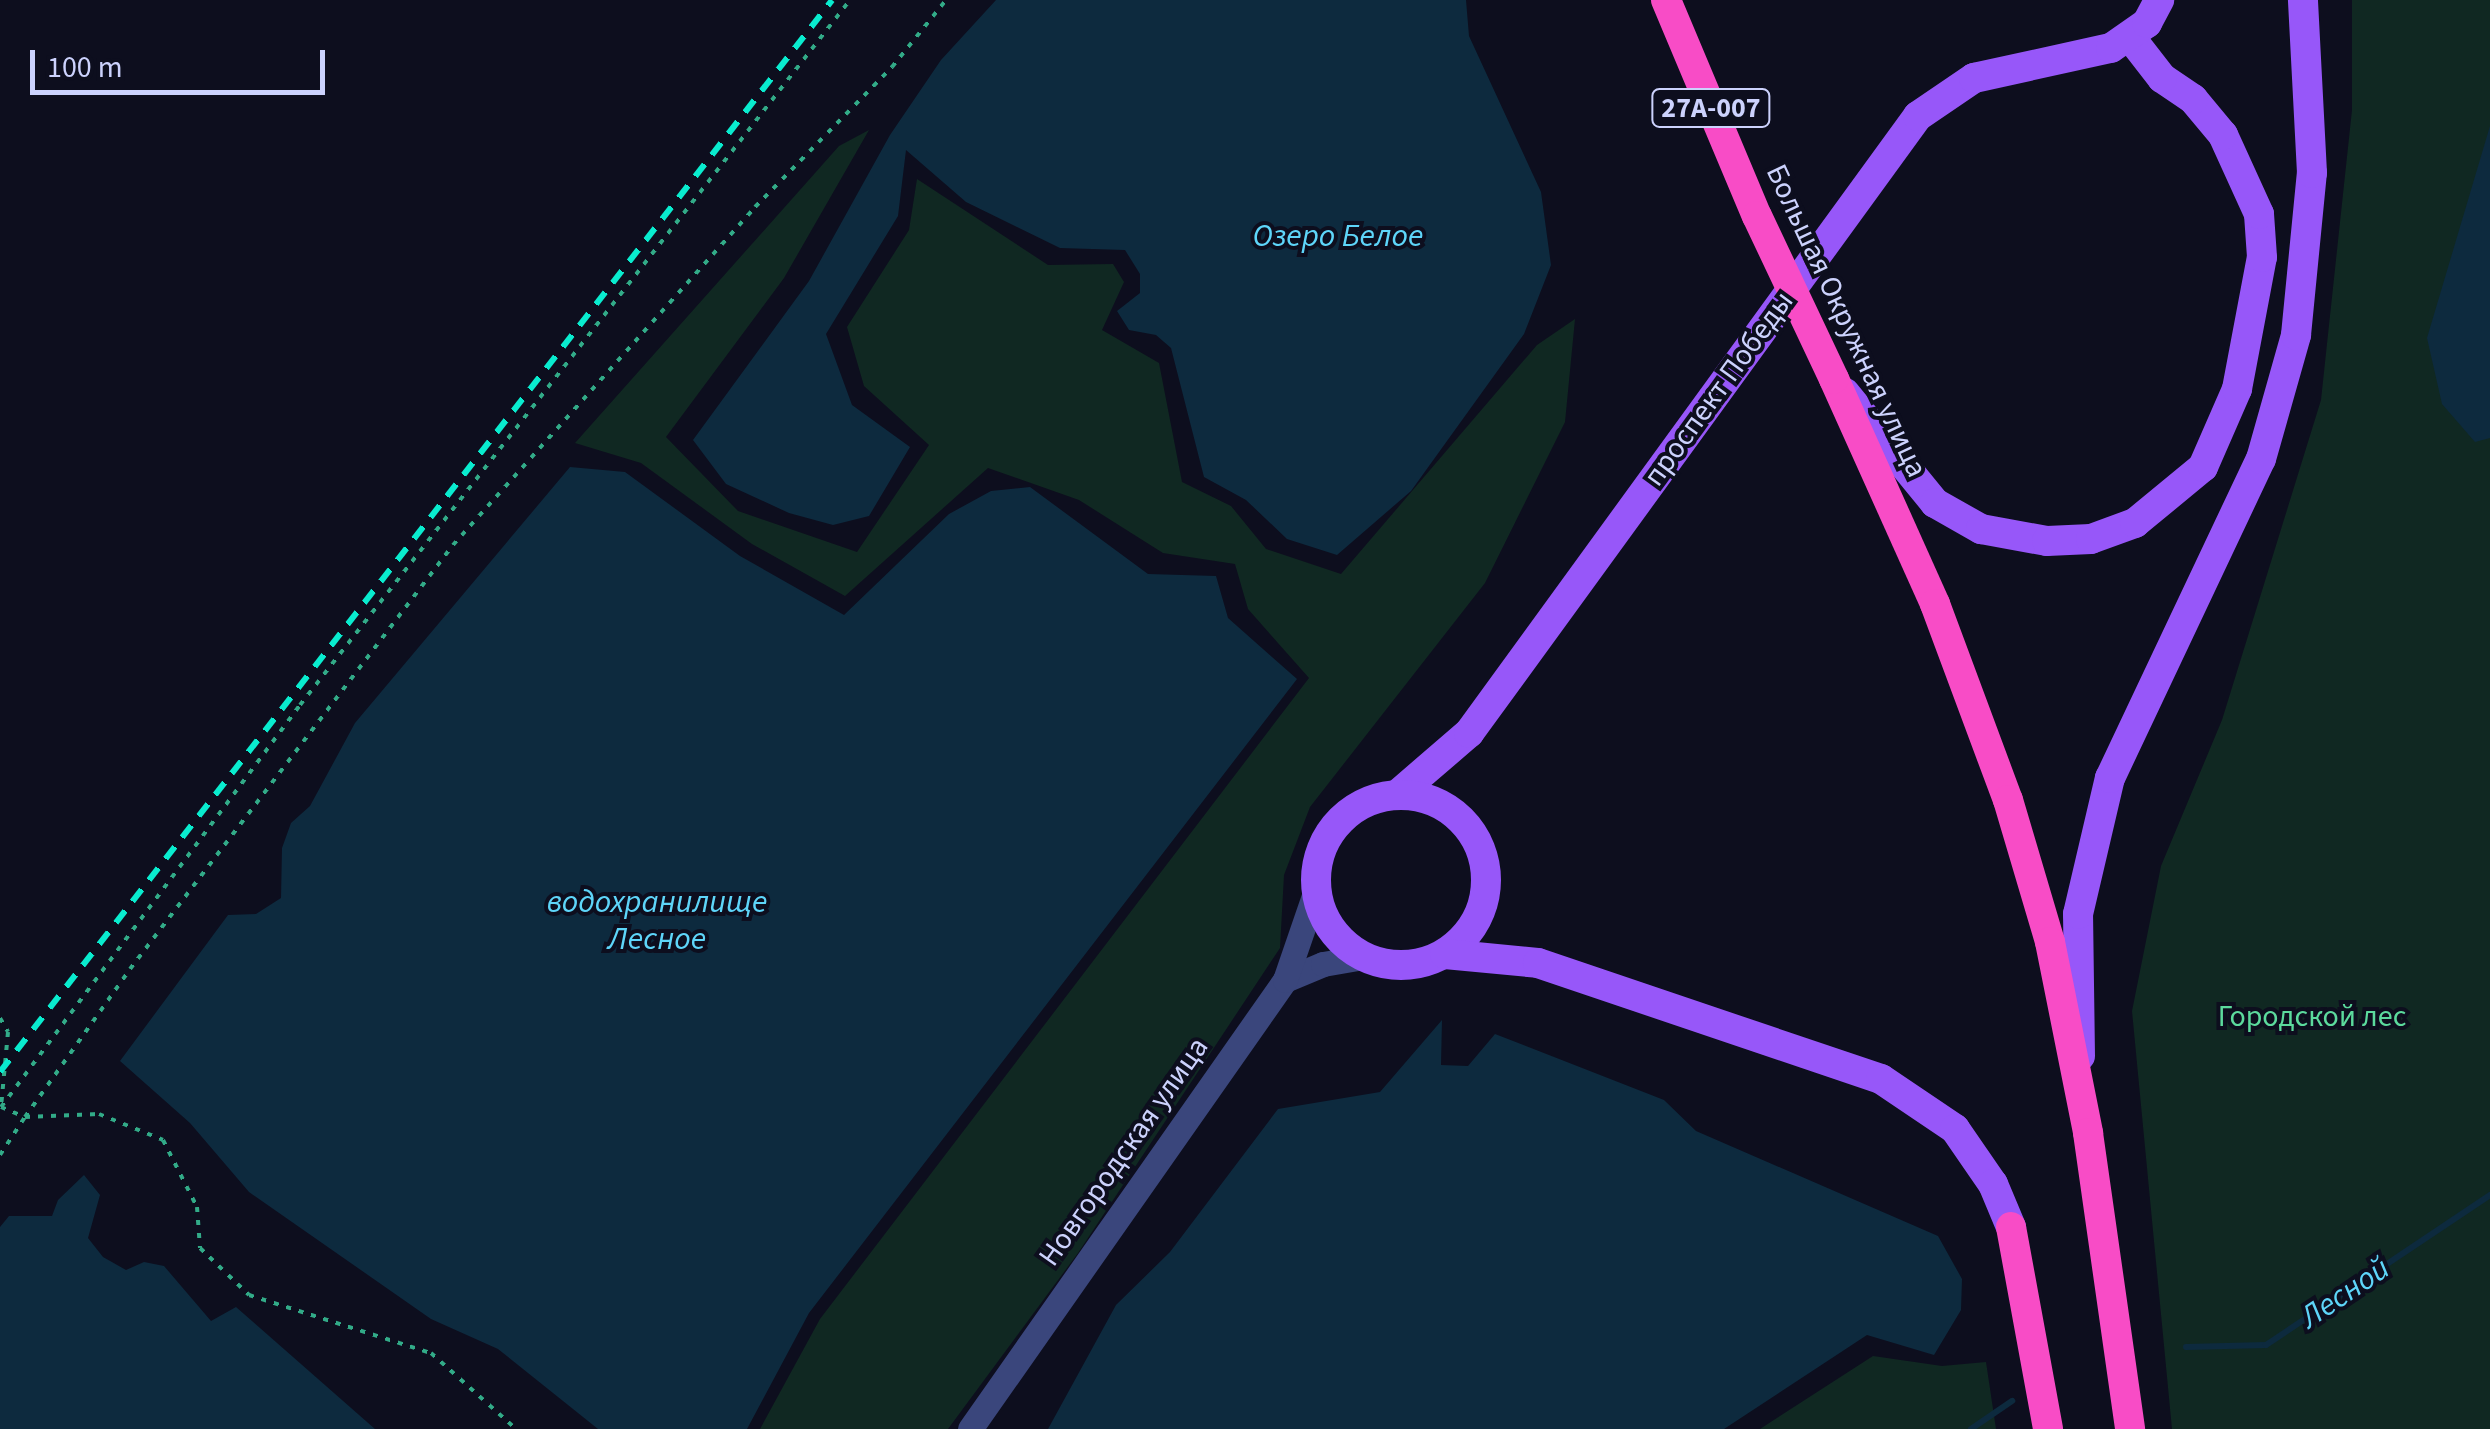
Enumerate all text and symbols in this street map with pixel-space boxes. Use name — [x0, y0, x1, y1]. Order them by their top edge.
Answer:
scale bar — [35, 30, 330, 92]
text: 100 m — [47, 46, 123, 89]
road number: 27А-007 — [1651, 85, 1771, 131]
street label: Большая Окружная улица — [1758, 159, 1934, 483]
water label: Озеро Белое — [1253, 217, 1423, 255]
street label: проспект Победы — [1636, 285, 1802, 493]
water label: водохранилище Лесное — [547, 884, 767, 959]
park label: Городской лес — [2218, 999, 2406, 1035]
street label: Новгородская улица — [1032, 1031, 1216, 1273]
water label: Лесной — [2293, 1249, 2397, 1337]

